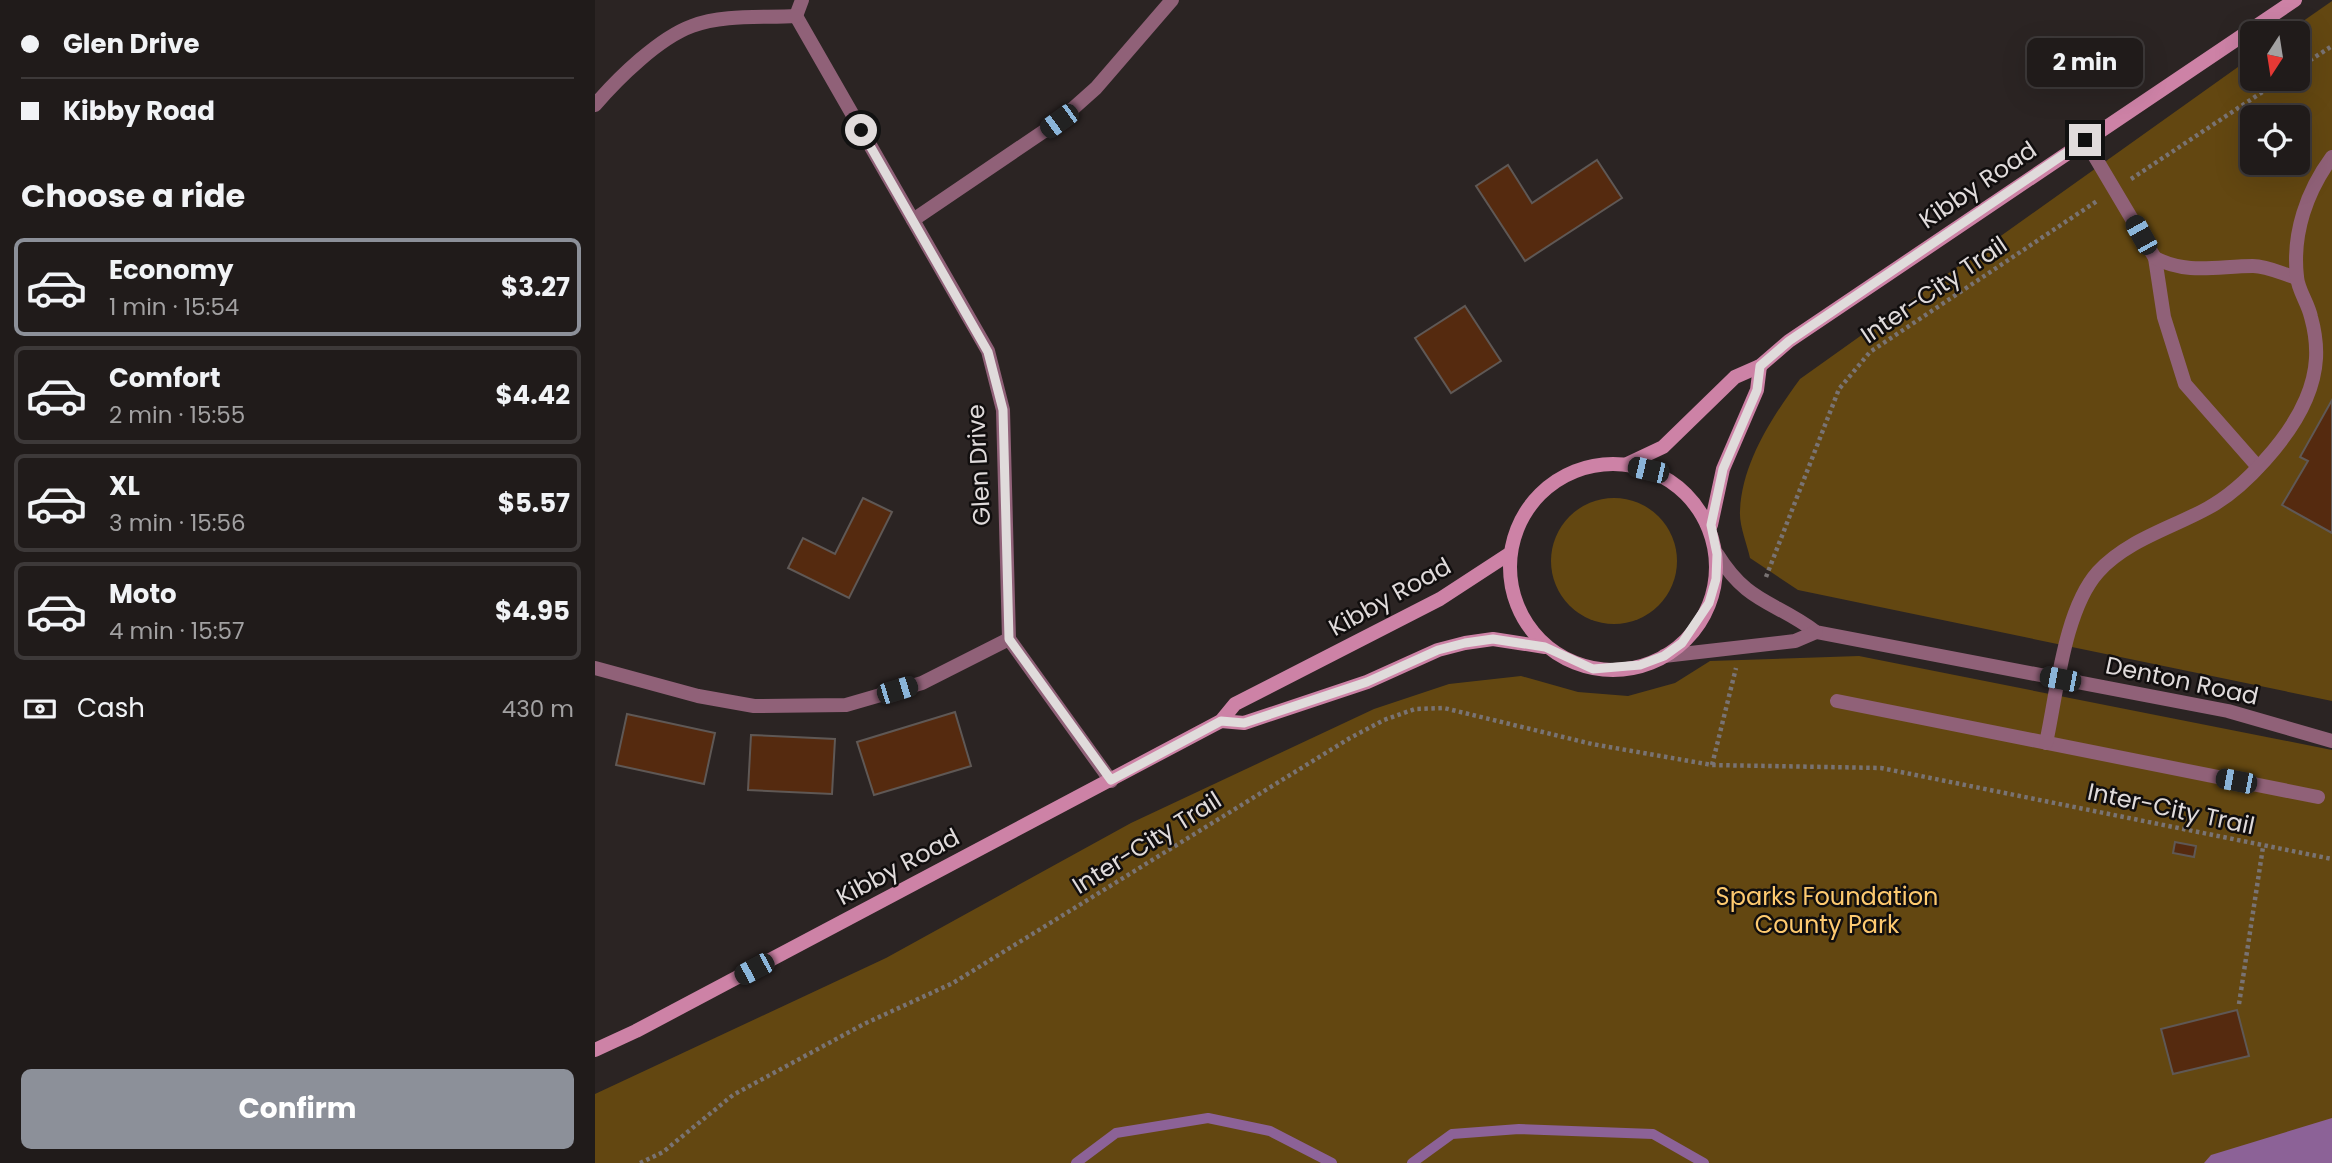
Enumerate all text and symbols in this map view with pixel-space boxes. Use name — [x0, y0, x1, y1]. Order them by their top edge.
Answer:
north arrow — [2240, 21, 2310, 91]
map controls — [2240, 21, 2310, 175]
text: Glen Drive — [63, 26, 200, 62]
callout: 2 min — [2027, 38, 2143, 88]
text: 2 min — [2053, 46, 2117, 78]
text: Kibby Road — [63, 93, 215, 129]
car — [1036, 100, 1083, 142]
button: locate — [2240, 105, 2310, 175]
route start — [845, 114, 877, 146]
route end — [2069, 124, 2101, 156]
street label: Kibby Road — [1913, 133, 2043, 236]
text: Choose a ride — [21, 173, 245, 218]
car — [2122, 212, 2161, 258]
street label: Inter-City Trail — [1854, 228, 2013, 351]
text: Economy — [109, 252, 233, 288]
icon: car — [25, 256, 88, 319]
text: $3.27 — [501, 269, 570, 305]
text: 1 min · 15:54 — [109, 291, 239, 323]
text: Comfort — [109, 360, 221, 396]
icon: car — [25, 364, 88, 427]
text: $4.42 — [496, 377, 570, 413]
text: 2 min · 15:55 — [109, 399, 245, 431]
street label: Glen Drive — [959, 404, 998, 527]
car — [1626, 455, 1671, 485]
text: XL — [109, 468, 140, 504]
icon: car — [25, 472, 88, 535]
text: $5.57 — [498, 485, 570, 521]
text: 3 min · 15:56 — [109, 507, 246, 539]
street label: Kibby Road — [1323, 549, 1457, 644]
text: Moto — [109, 576, 177, 612]
icon: car — [25, 580, 88, 643]
text: $4.95 — [495, 593, 570, 629]
text: 4 min · 15:57 — [109, 615, 245, 647]
street label: Denton Road — [2103, 648, 2262, 713]
car — [2038, 665, 2083, 693]
car — [874, 674, 921, 706]
icon: cash — [21, 690, 59, 728]
text: Cash — [77, 690, 145, 726]
text: 430 m — [502, 693, 574, 725]
car — [2214, 767, 2259, 795]
street label: Inter-City Trail — [2084, 775, 2258, 842]
street label: Inter-City Trail — [1066, 784, 1228, 902]
street label: Kibby Road — [830, 820, 965, 913]
park label: Sparks Foundation County Park — [1716, 880, 1938, 941]
car — [731, 950, 778, 988]
button: Confirm — [21, 1069, 574, 1149]

